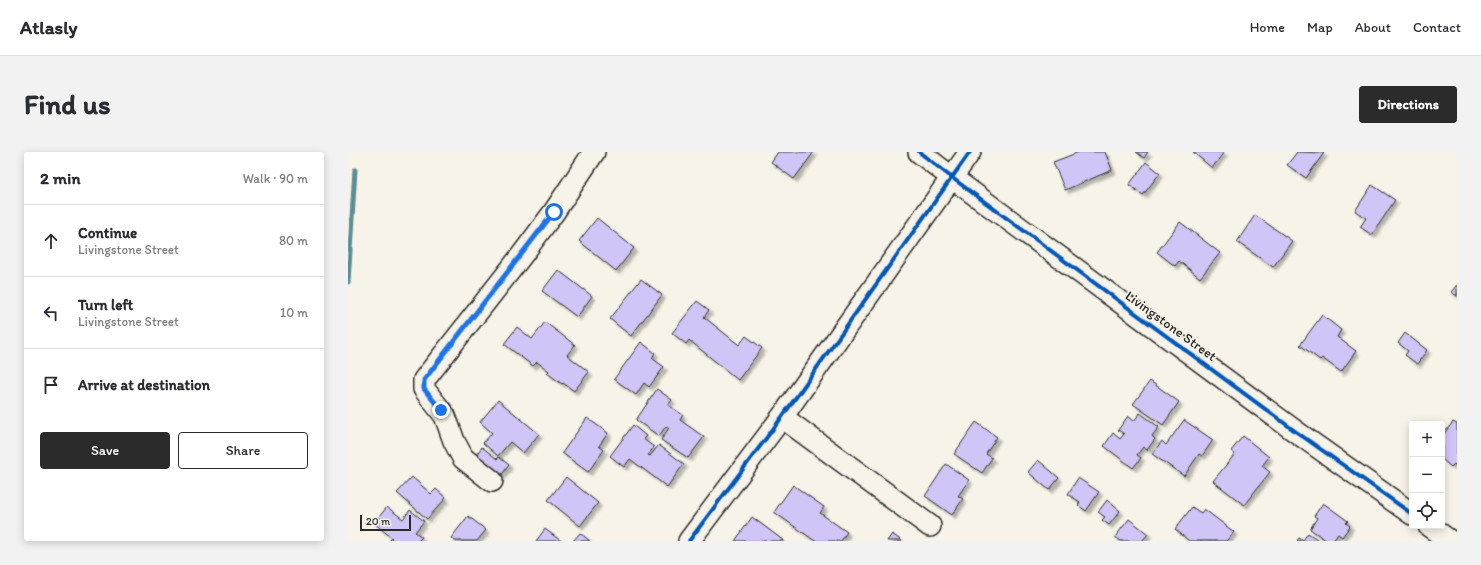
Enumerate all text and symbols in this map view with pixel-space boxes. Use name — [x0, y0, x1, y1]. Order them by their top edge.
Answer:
text: Atlasly — [20, 16, 77, 39]
text: Home — [1250, 19, 1285, 36]
text: Map — [1307, 19, 1333, 36]
text: About — [1355, 19, 1391, 36]
text: Contact — [1413, 19, 1461, 36]
button: Directions — [1359, 86, 1457, 123]
text: Find us — [24, 87, 111, 121]
text: 2 min — [40, 168, 80, 188]
text: Walk · 90 m — [243, 171, 308, 186]
route start — [545, 203, 563, 221]
text: Continue — [78, 224, 137, 242]
icon: ahead — [40, 230, 62, 252]
text: 80 m — [279, 233, 308, 248]
text: Livingstone Street — [78, 242, 179, 257]
street label: Livingstone Street — [1122, 287, 1220, 365]
text: Turn left — [78, 296, 133, 314]
icon: left — [40, 302, 62, 324]
text: 10 m — [280, 305, 308, 320]
text: Livingstone Street — [78, 314, 179, 329]
icon: arrive — [40, 374, 62, 396]
text: Arrive at destination — [78, 376, 210, 394]
route end — [432, 401, 450, 419]
map controls — [1409, 421, 1445, 529]
button: + — [1409, 421, 1445, 457]
button: Save — [40, 432, 170, 469]
button: Share — [178, 432, 308, 469]
button: − — [1409, 457, 1445, 493]
button: locate — [1409, 493, 1445, 529]
scale bar — [360, 513, 411, 532]
text: 20 m — [366, 515, 390, 528]

